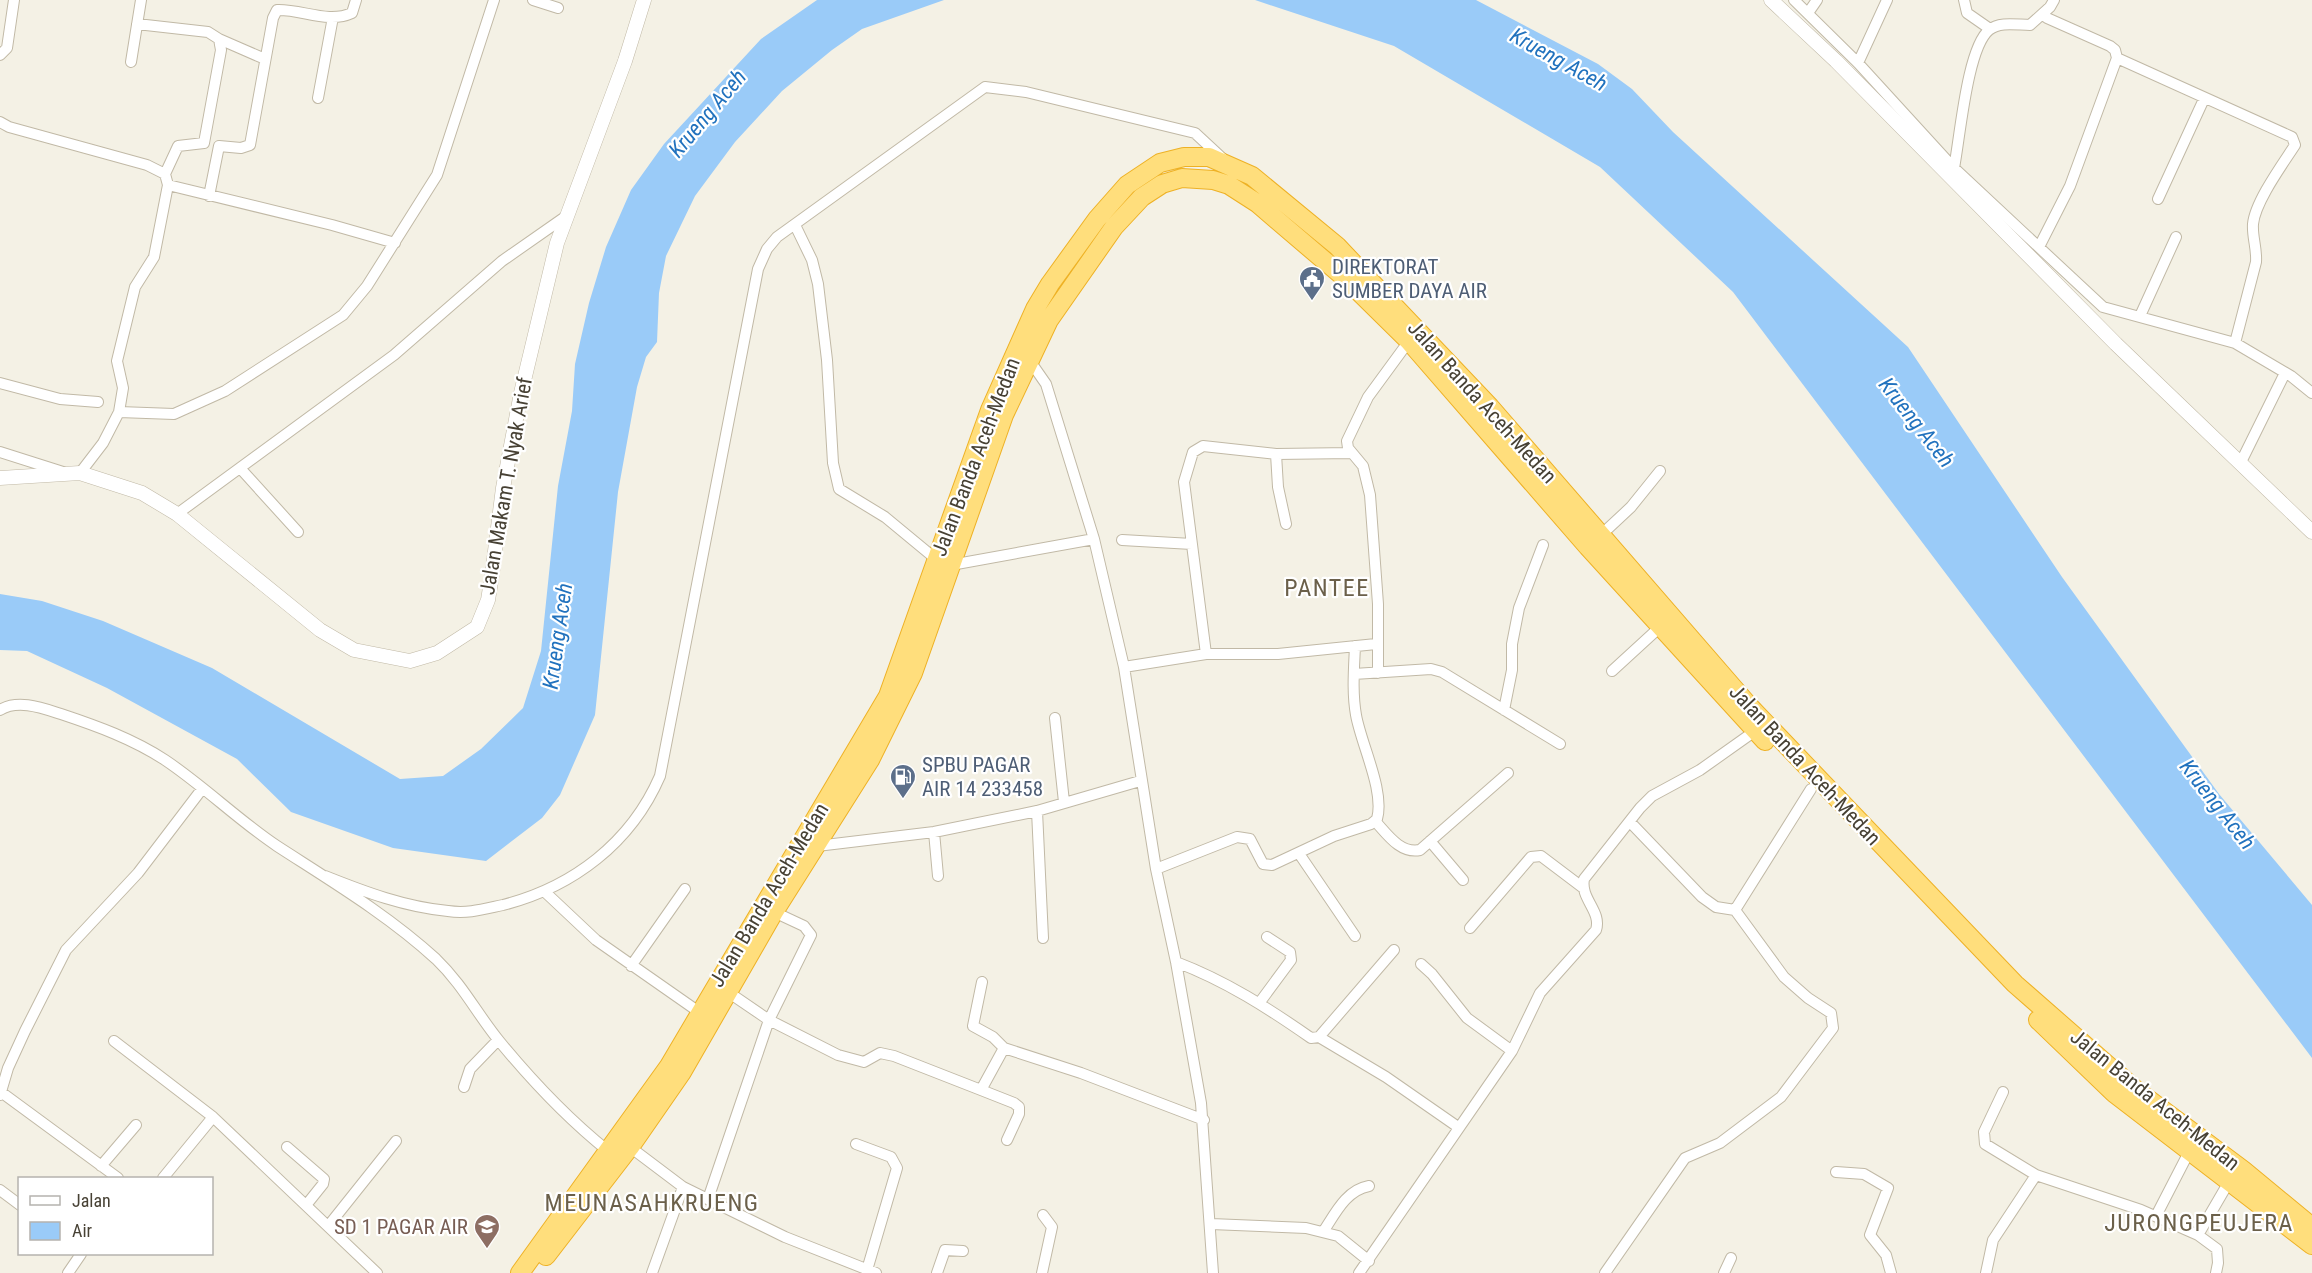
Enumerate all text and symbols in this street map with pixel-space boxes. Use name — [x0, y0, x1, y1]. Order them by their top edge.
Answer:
water label: Krueng Aceh — [1506, 23, 1612, 96]
water label: Krueng Aceh — [663, 64, 751, 162]
place label: DIREKTORAT SUMBER DAYA AIR — [1332, 255, 1487, 303]
public building icon: DIREKTORAT SUMBER DAYA AIR — [1297, 264, 1327, 302]
street label: Jalan Banda Aceh-Medan — [1403, 316, 1561, 488]
street label: Jalan Banda Aceh-Medan — [927, 354, 1025, 560]
water label: Krueng Aceh — [1874, 373, 1959, 472]
street label: Jalan Makam T. Nyak Arief — [475, 375, 537, 597]
district label: PANTEE — [1284, 574, 1370, 602]
water label: Krueng Aceh — [538, 581, 577, 691]
street label: Jalan Banda Aceh-Medan — [1724, 680, 1886, 850]
place label: SPBU PAGAR AIR 14 233458 — [922, 753, 1043, 801]
water label: Krueng Aceh — [2175, 755, 2260, 854]
fuel station icon: SPBU PAGAR AIR 14 233458 — [888, 762, 918, 800]
street label: Jalan Banda Aceh-Medan — [705, 799, 833, 991]
street label: Jalan Banda Aceh-Medan — [2066, 1024, 2244, 1176]
legend — [18, 1177, 213, 1255]
district label: MEUNASAHKRUENG — [545, 1189, 759, 1217]
text: Jalan — [72, 1190, 111, 1211]
district label: JURONGPEUJERA — [2104, 1209, 2294, 1237]
school or university icon: SD 1 PAGAR AIR — [472, 1212, 502, 1250]
place label: SD 1 PAGAR AIR — [334, 1215, 468, 1239]
text: Air — [72, 1220, 93, 1241]

